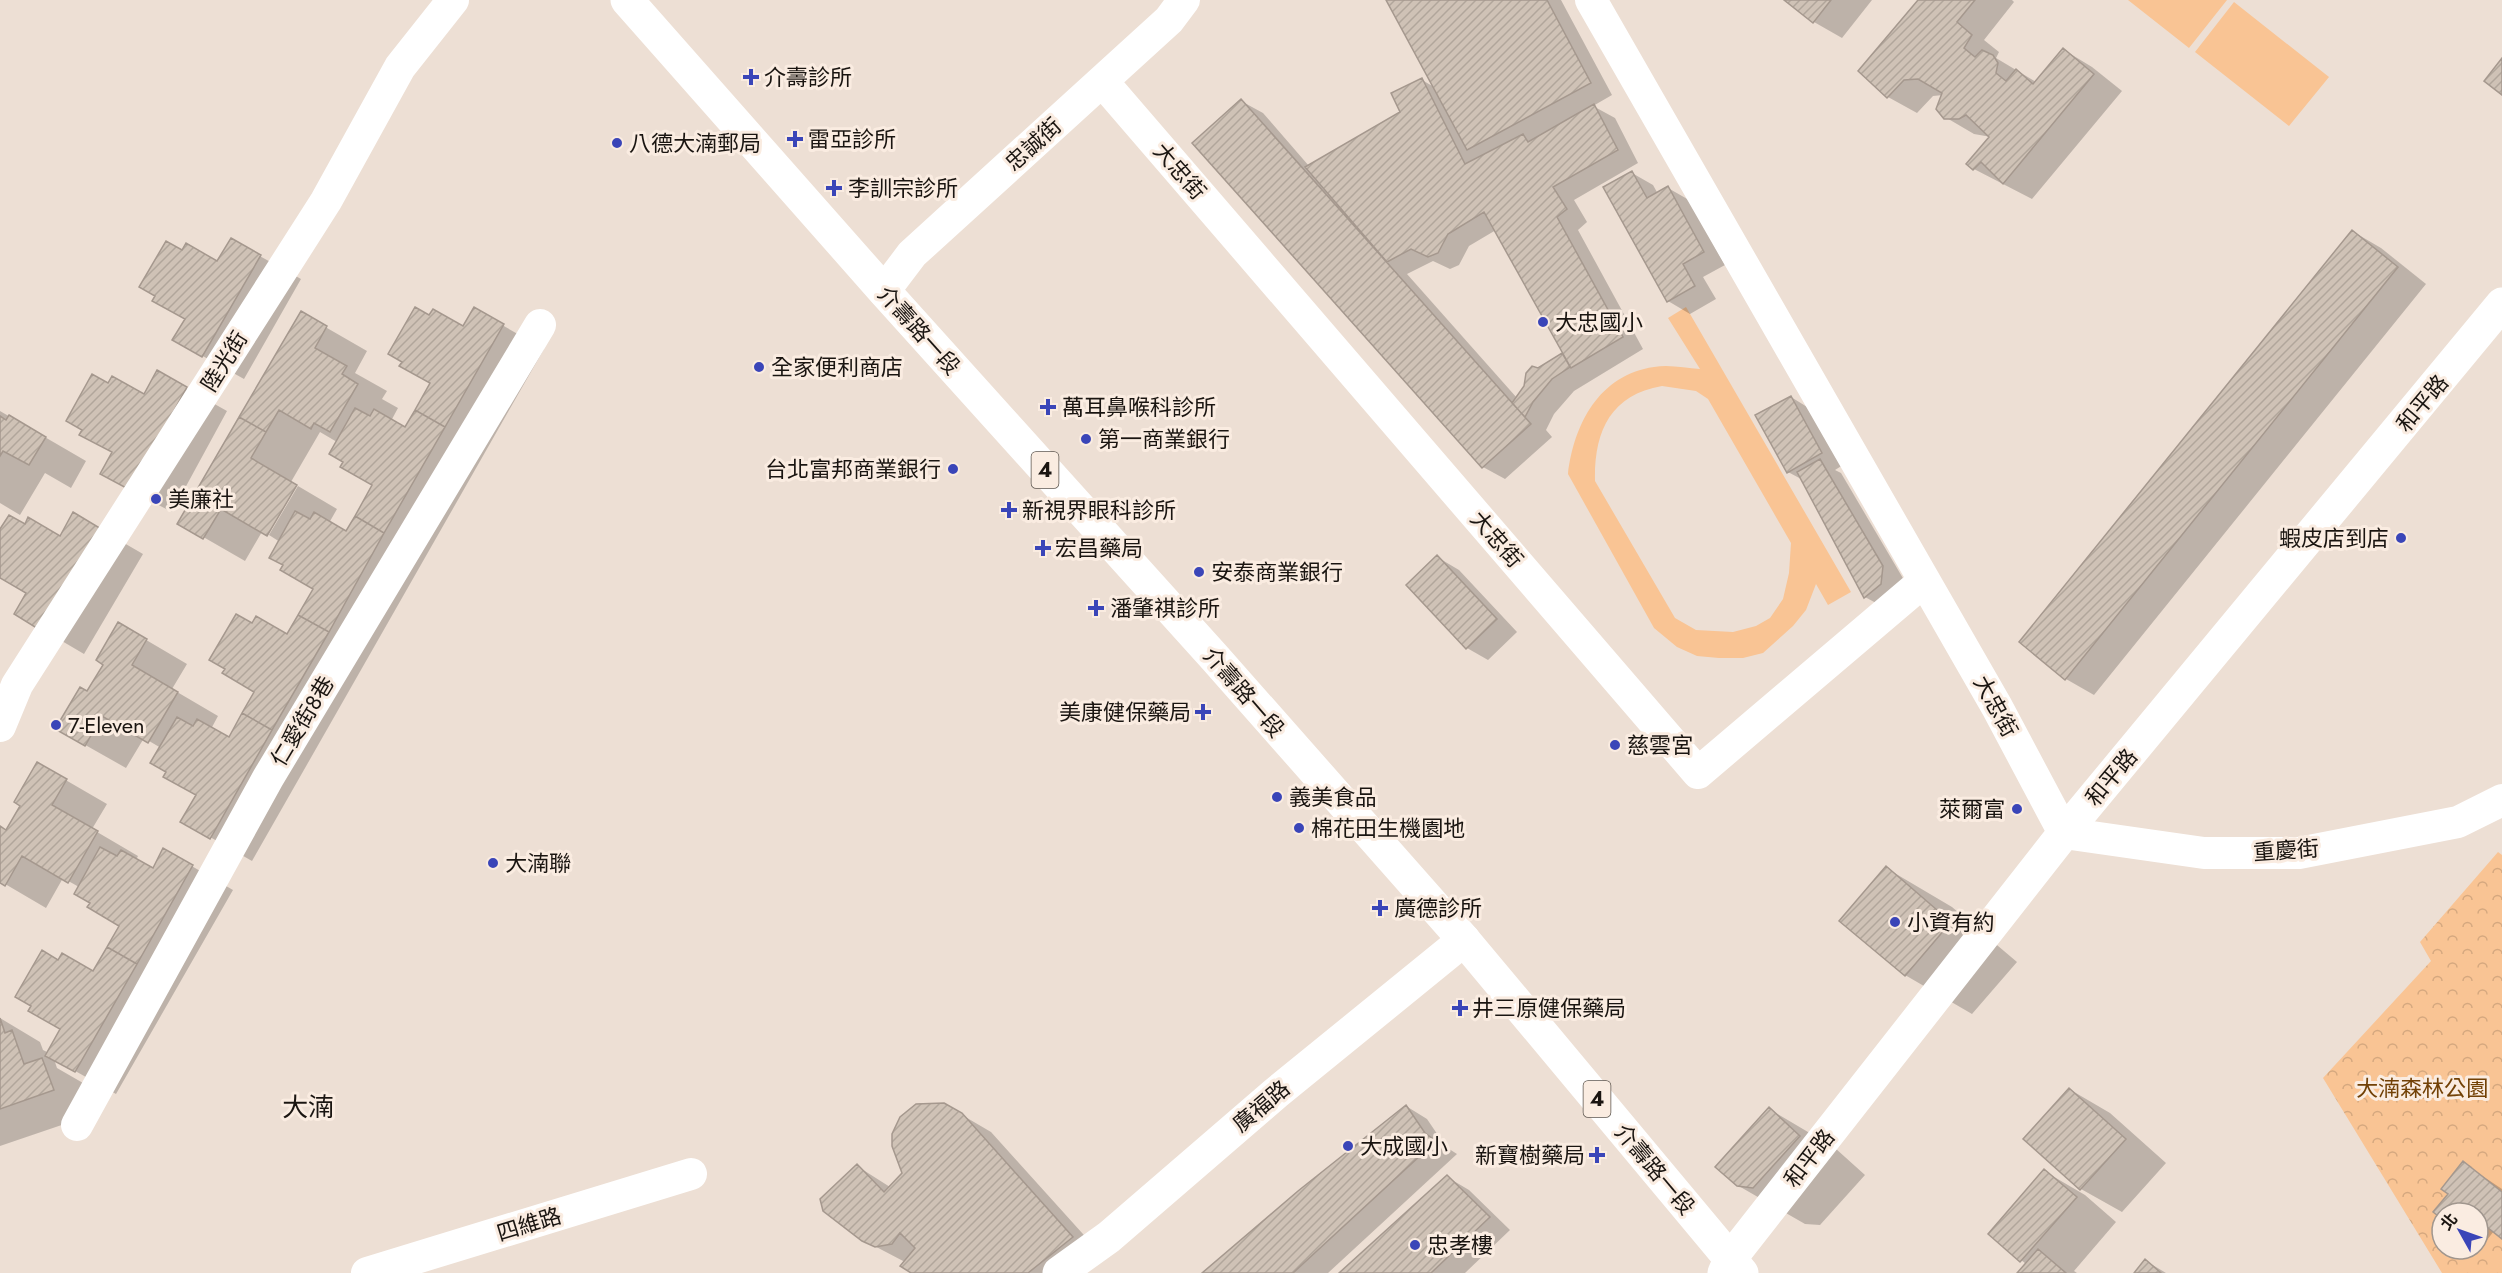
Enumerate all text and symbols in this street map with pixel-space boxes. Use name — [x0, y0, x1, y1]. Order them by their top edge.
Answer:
place label: 介壽診所 — [764, 61, 852, 93]
marker: 介壽診所 — [742, 68, 760, 86]
street label: 忠誠街 — [998, 110, 1068, 178]
place label: 雷亞診所 — [808, 123, 896, 155]
place label: 八德大湳郵局 — [629, 127, 761, 159]
marker: 雷亞診所 — [786, 130, 804, 148]
marker: 八德大湳郵局 — [610, 136, 624, 150]
street label: 大忠街 — [1146, 136, 1214, 206]
place label: 李訓宗診所 — [848, 172, 958, 204]
marker: 李訓宗診所 — [825, 179, 843, 197]
street label: 介壽路一段 — [870, 278, 968, 382]
place label: 大忠國小 — [1555, 306, 1643, 338]
marker: 大忠國小 — [1536, 315, 1550, 329]
street label: 陸光街 — [193, 325, 255, 397]
place label: 全家便利商店 — [771, 351, 903, 383]
marker: 全家便利商店 — [752, 360, 766, 374]
street label: 和平路 — [2389, 367, 2455, 439]
place label: 萬耳鼻喉科診所 — [1062, 391, 1216, 423]
marker: 萬耳鼻喉科診所 — [1039, 398, 1057, 416]
place label: 第一商業銀行 — [1098, 423, 1230, 455]
marker: 第一商業銀行 — [1079, 432, 1093, 446]
road number: 4 — [1032, 452, 1058, 488]
place label: 台北富邦商業銀行 — [765, 453, 941, 485]
marker: 台北富邦商業銀行 — [946, 462, 960, 476]
place label: 美廉社 — [168, 483, 234, 515]
marker: 美廉社 — [149, 492, 163, 506]
place label: 新視界眼科診所 — [1022, 494, 1176, 526]
marker: 新視界眼科診所 — [1000, 501, 1018, 519]
street label: 大忠街 — [1463, 504, 1531, 574]
place label: 蝦皮店到店 — [2279, 522, 2389, 554]
marker: 蝦皮店到店 — [2394, 531, 2408, 545]
place label: 宏昌藥局 — [1055, 532, 1143, 564]
marker: 宏昌藥局 — [1036, 541, 1050, 555]
place label: 安泰商業銀行 — [1211, 556, 1343, 588]
marker: 安泰商業銀行 — [1192, 565, 1206, 579]
place label: 潘肇祺診所 — [1110, 592, 1220, 624]
marker: 潘肇祺診所 — [1087, 599, 1105, 617]
street label: 介壽路一段 — [1196, 640, 1292, 744]
street label: 大忠街 — [1966, 669, 2026, 743]
street label: 仁愛街8巷 — [263, 670, 341, 772]
place label: 美康健保藥局 — [1059, 696, 1191, 728]
marker: 美康健保藥局 — [1196, 705, 1210, 719]
place label: 7-Eleven — [68, 709, 145, 741]
marker: 7-Eleven — [49, 718, 63, 732]
place label: 慈雲宮 — [1627, 729, 1693, 761]
marker: 慈雲宮 — [1608, 738, 1622, 752]
street label: 和平路 — [2078, 741, 2144, 813]
place label: 義美食品 — [1289, 781, 1377, 813]
marker: 義美食品 — [1270, 790, 1284, 804]
place label: 萊爾富 — [1939, 793, 2005, 825]
marker: 萊爾富 — [2010, 802, 2024, 816]
place label: 棉花田生機園地 — [1311, 812, 1465, 844]
marker: 棉花田生機園地 — [1292, 821, 1306, 835]
street label: 重慶街 — [2252, 832, 2320, 868]
place label: 大湳聯 — [505, 847, 571, 879]
marker: 大湳聯 — [486, 856, 500, 870]
place label: 廣德診所 — [1394, 892, 1482, 924]
marker: 廣德診所 — [1371, 899, 1389, 917]
place label: 小資有約 — [1907, 906, 1995, 938]
marker: 小資有約 — [1888, 915, 1902, 929]
place label: 井三原健保藥局 — [1472, 992, 1626, 1024]
marker: 井三原健保藥局 — [1453, 1001, 1467, 1015]
park label: 大湳森林公園 — [2356, 1072, 2488, 1104]
street label: 廣福路 — [1225, 1073, 1297, 1139]
road number: 4 — [1584, 1081, 1610, 1117]
district label: 大湳 — [282, 1088, 334, 1126]
street label: 介壽路一段 — [1607, 1117, 1703, 1221]
street label: 和平路 — [1776, 1122, 1842, 1194]
place label: 大成國小 — [1360, 1130, 1448, 1162]
marker: 大成國小 — [1341, 1139, 1355, 1153]
place label: 新寶樹藥局 — [1475, 1139, 1585, 1171]
marker: 新寶樹藥局 — [1590, 1148, 1604, 1162]
street label: 四維路 — [493, 1199, 565, 1249]
north arrow — [2430, 1201, 2490, 1261]
text: 北 — [2435, 1208, 2463, 1235]
place label: 忠孝樓 — [1427, 1229, 1493, 1261]
marker: 忠孝樓 — [1408, 1238, 1422, 1252]

